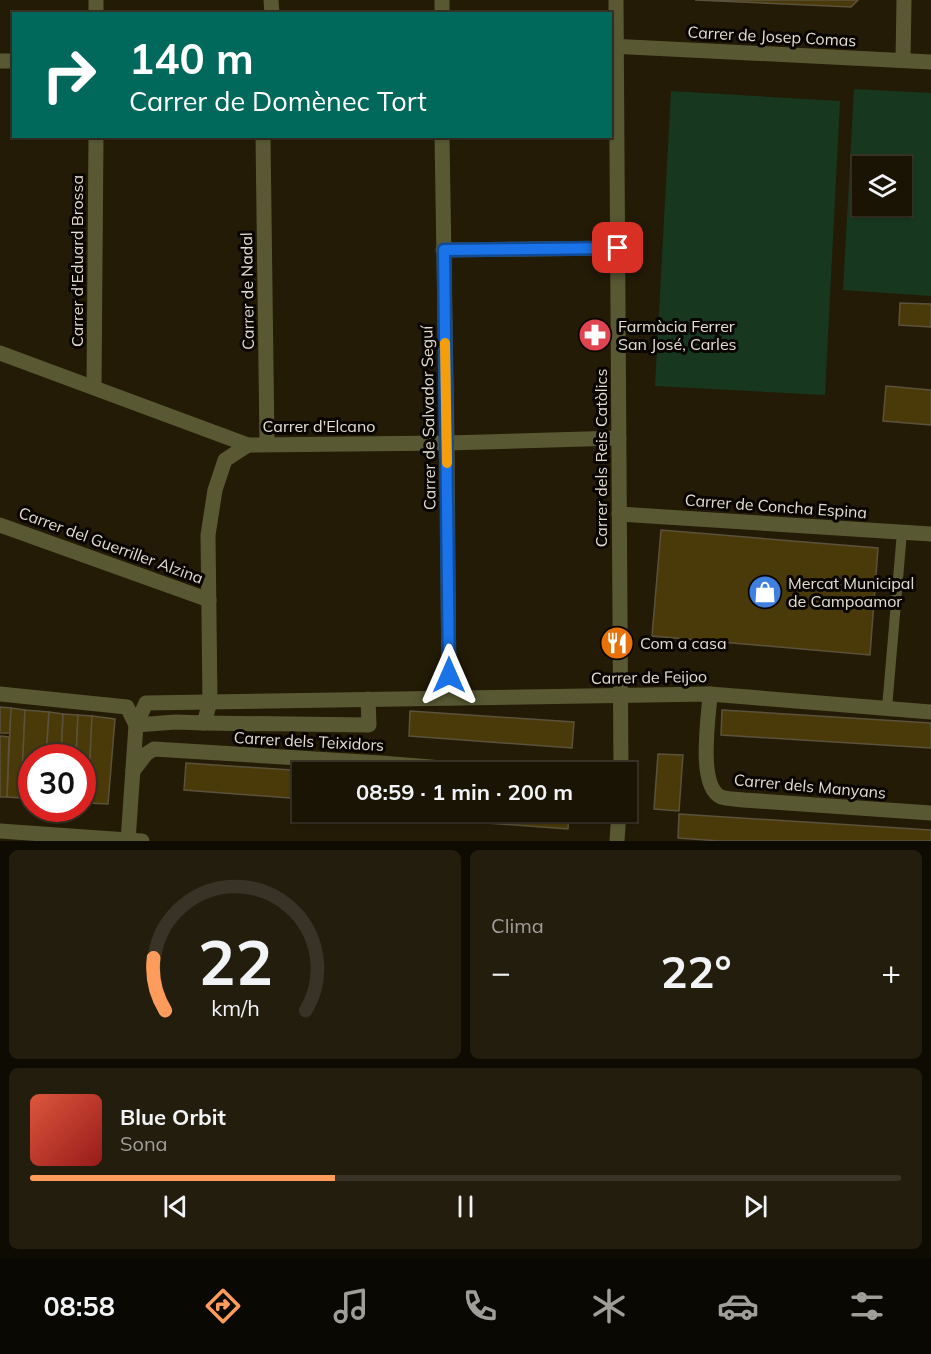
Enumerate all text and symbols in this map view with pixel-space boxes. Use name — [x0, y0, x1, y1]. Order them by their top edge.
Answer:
street label: Carrer de Josep Comas — [687, 22, 857, 50]
text: 140 m — [129, 32, 254, 85]
icon: right — [30, 36, 108, 114]
text: Carrer de Domènec Tort — [129, 84, 427, 118]
map controls — [852, 156, 912, 216]
button: layers — [852, 156, 912, 216]
street label: Carrer d'Eduard Brossa — [67, 175, 87, 347]
pin — [592, 222, 643, 273]
icon: arrive — [601, 231, 634, 264]
street label: Carrer de Nadal — [236, 232, 258, 350]
place label: Farmàcia Ferrer San José, Carles — [618, 316, 737, 354]
pharmacy icon: Farmàcia Ferrer San José, Carles — [577, 317, 613, 353]
street label: Carrer de Salvador Seguí — [416, 324, 440, 510]
street label: Carrer dels Reis Catòlics — [591, 369, 611, 547]
street label: Carrer d'Elcano — [263, 416, 375, 436]
street label: Carrer de Concha Espina — [684, 490, 868, 522]
street label: Carrer del Guerriller Alzina — [16, 502, 206, 588]
place label: Mercat Municipal de Campoamor — [788, 573, 914, 611]
shop icon: Mercat Municipal de Campoamor — [747, 574, 783, 610]
restaurant icon: Com a casa — [599, 625, 635, 661]
place label: Com a casa — [640, 633, 727, 653]
position arrow — [417, 643, 481, 707]
street label: Carrer de Feijoo — [591, 666, 707, 688]
street label: Carrer dels Teixidors — [233, 727, 385, 755]
speed limit sign: 30 — [18, 744, 96, 822]
street label: Carrer dels Manyans — [733, 769, 887, 803]
text: 08:59 · 1 min · 200 m — [356, 778, 573, 806]
text: Clima — [491, 913, 544, 938]
text: 22 — [198, 922, 272, 1001]
text: 22° — [660, 943, 732, 999]
text: − — [491, 951, 511, 992]
text: + — [881, 951, 901, 992]
text: km/h — [211, 995, 259, 1022]
text: Blue Orbit — [120, 1103, 226, 1131]
text: Sona — [120, 1131, 168, 1156]
icon: previous — [159, 1190, 192, 1223]
icon: pause — [449, 1190, 482, 1223]
icon: next — [739, 1190, 772, 1223]
icon: directions — [202, 1285, 244, 1327]
icon: music — [330, 1285, 372, 1327]
icon: phone — [459, 1285, 501, 1327]
icon: climate — [588, 1285, 630, 1327]
icon: car — [717, 1285, 759, 1327]
icon: filters — [846, 1285, 888, 1327]
text: 08:58 — [43, 1289, 115, 1323]

